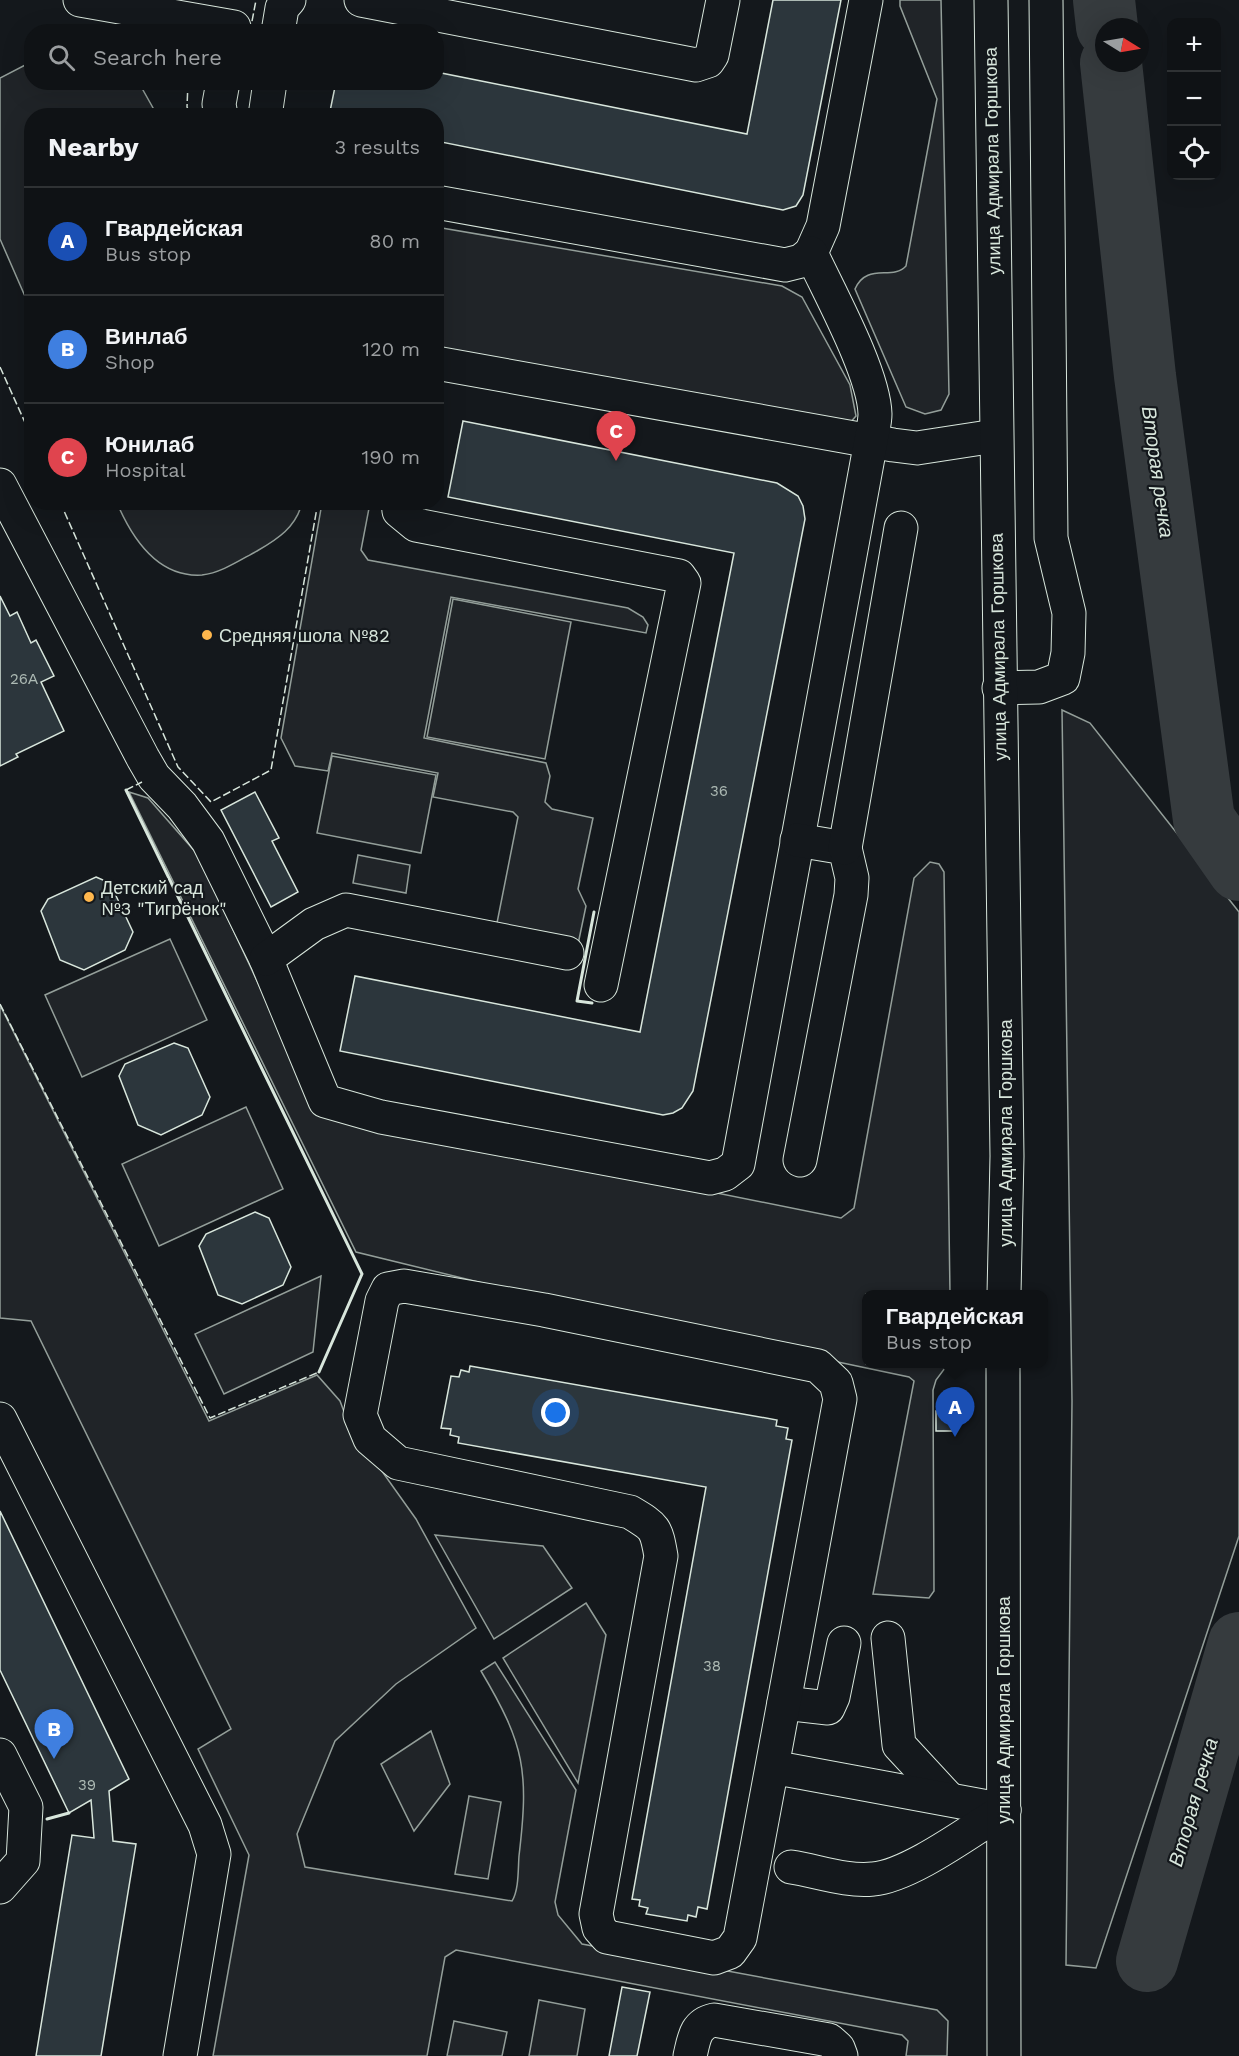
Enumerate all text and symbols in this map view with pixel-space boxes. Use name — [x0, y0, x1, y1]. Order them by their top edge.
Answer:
north arrow — [1095, 18, 1149, 72]
map controls — [1167, 18, 1221, 180]
button: + — [1167, 18, 1221, 72]
search box — [24, 24, 444, 90]
icon: search — [45, 41, 78, 74]
text: Search here — [93, 45, 222, 70]
street label: улица Адмирала Горшкова — [979, 46, 1004, 275]
button: − — [1167, 72, 1221, 126]
button: locate — [1167, 126, 1221, 180]
text: Nearby — [48, 132, 139, 162]
text: 3 results — [335, 135, 420, 159]
text: Гвардейская — [105, 216, 243, 241]
text: A — [61, 229, 74, 253]
text: 80 m — [369, 229, 420, 253]
text: Bus stop — [105, 242, 191, 266]
text: Винлаб — [105, 324, 188, 349]
text: B — [61, 337, 74, 361]
text: 120 m — [362, 337, 420, 361]
text: Shop — [105, 350, 155, 374]
water label: Вторая речка — [1137, 405, 1179, 539]
pin: C — [596, 412, 636, 461]
text: Юнилаб — [105, 432, 194, 457]
text: C — [61, 445, 74, 469]
text: 190 m — [362, 445, 420, 469]
text: Hospital — [105, 458, 186, 482]
street label: улица Адмирала Горшкова — [985, 532, 1010, 761]
place label: Средняя шола №82 — [219, 625, 390, 646]
marker: Средняя шола №82 — [200, 628, 214, 642]
house number: 26А — [10, 670, 38, 688]
house number: 36 — [710, 782, 728, 800]
place label: Детский сад №3 "Тигрёнок" — [101, 877, 227, 919]
marker: Детский сад №3 "Тигрёнок" — [82, 890, 96, 904]
street label: улица Адмирала Горшкова — [995, 1018, 1016, 1247]
popup — [862, 1290, 1048, 1368]
text: Гвардейская — [886, 1304, 1024, 1329]
text: Bus stop — [886, 1330, 972, 1354]
pin: A — [936, 1388, 974, 1437]
your location — [541, 1398, 570, 1427]
street label: улица Адмирала Горшкова — [993, 1595, 1014, 1824]
house number: 38 — [703, 1657, 721, 1675]
pin: B — [34, 1710, 74, 1759]
water label: Вторая речка — [1163, 1735, 1223, 1869]
house number: 39 — [78, 1776, 96, 1794]

